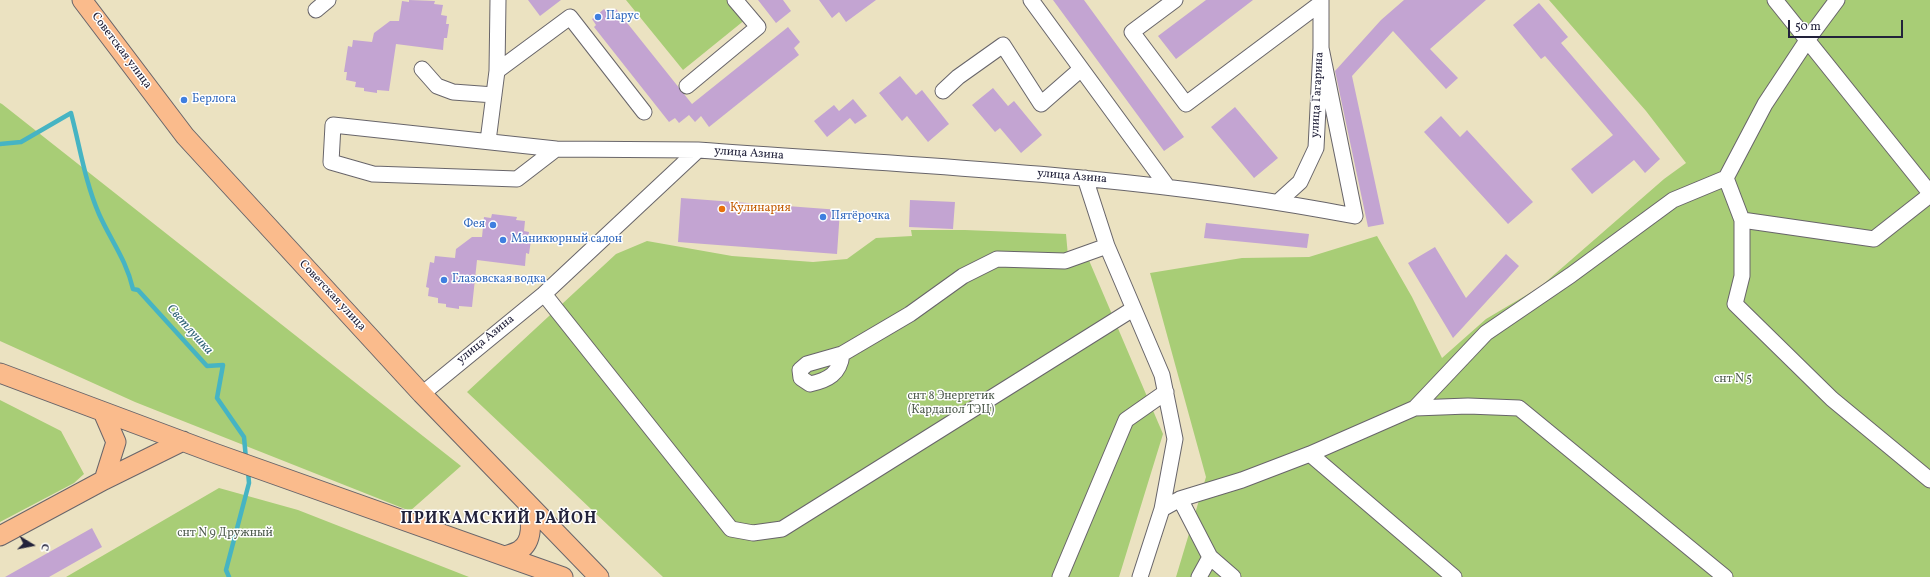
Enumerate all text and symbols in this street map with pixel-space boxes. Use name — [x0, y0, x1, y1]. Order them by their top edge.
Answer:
street label: Советская улица — [88, 10, 154, 92]
place label: Парус — [606, 10, 639, 24]
marker: Парус — [593, 12, 603, 22]
scale bar — [1790, 12, 1905, 38]
text: 50 m — [1795, 19, 1821, 35]
street label: улица Гагарина — [1309, 52, 1327, 138]
place label: Берлога — [192, 93, 236, 107]
marker: Берлога — [179, 95, 189, 105]
street label: улица Азина — [714, 144, 784, 164]
street label: улица Азина — [1036, 167, 1108, 187]
place label: Кулинария — [730, 202, 791, 216]
marker: Кулинария — [717, 204, 727, 214]
place label: Пятёрочка — [831, 210, 890, 224]
marker: Пятёрочка — [818, 212, 828, 222]
place label: Фея — [463, 218, 485, 232]
marker: Фея — [488, 220, 498, 230]
place label: Маникюрный салон — [511, 233, 622, 247]
marker: Маникюрный салон — [498, 235, 508, 245]
street label: Советская улица — [295, 258, 369, 334]
place label: Глазовская водка — [452, 273, 546, 287]
marker: Глазовская водка — [439, 275, 449, 285]
water label: Светлушка — [162, 302, 216, 358]
street label: улица Азина — [454, 312, 518, 368]
park label: снт N 5 — [1714, 373, 1752, 387]
park label: снт 8 Энергетик (Кардапол ТЭЦ) — [907, 390, 995, 418]
district label: ПРИКАМСКИЙ РАЙОН — [401, 510, 597, 530]
north arrow — [12, 525, 52, 565]
park label: снт N 9 Дружный — [177, 527, 273, 541]
text: С — [36, 542, 52, 552]

